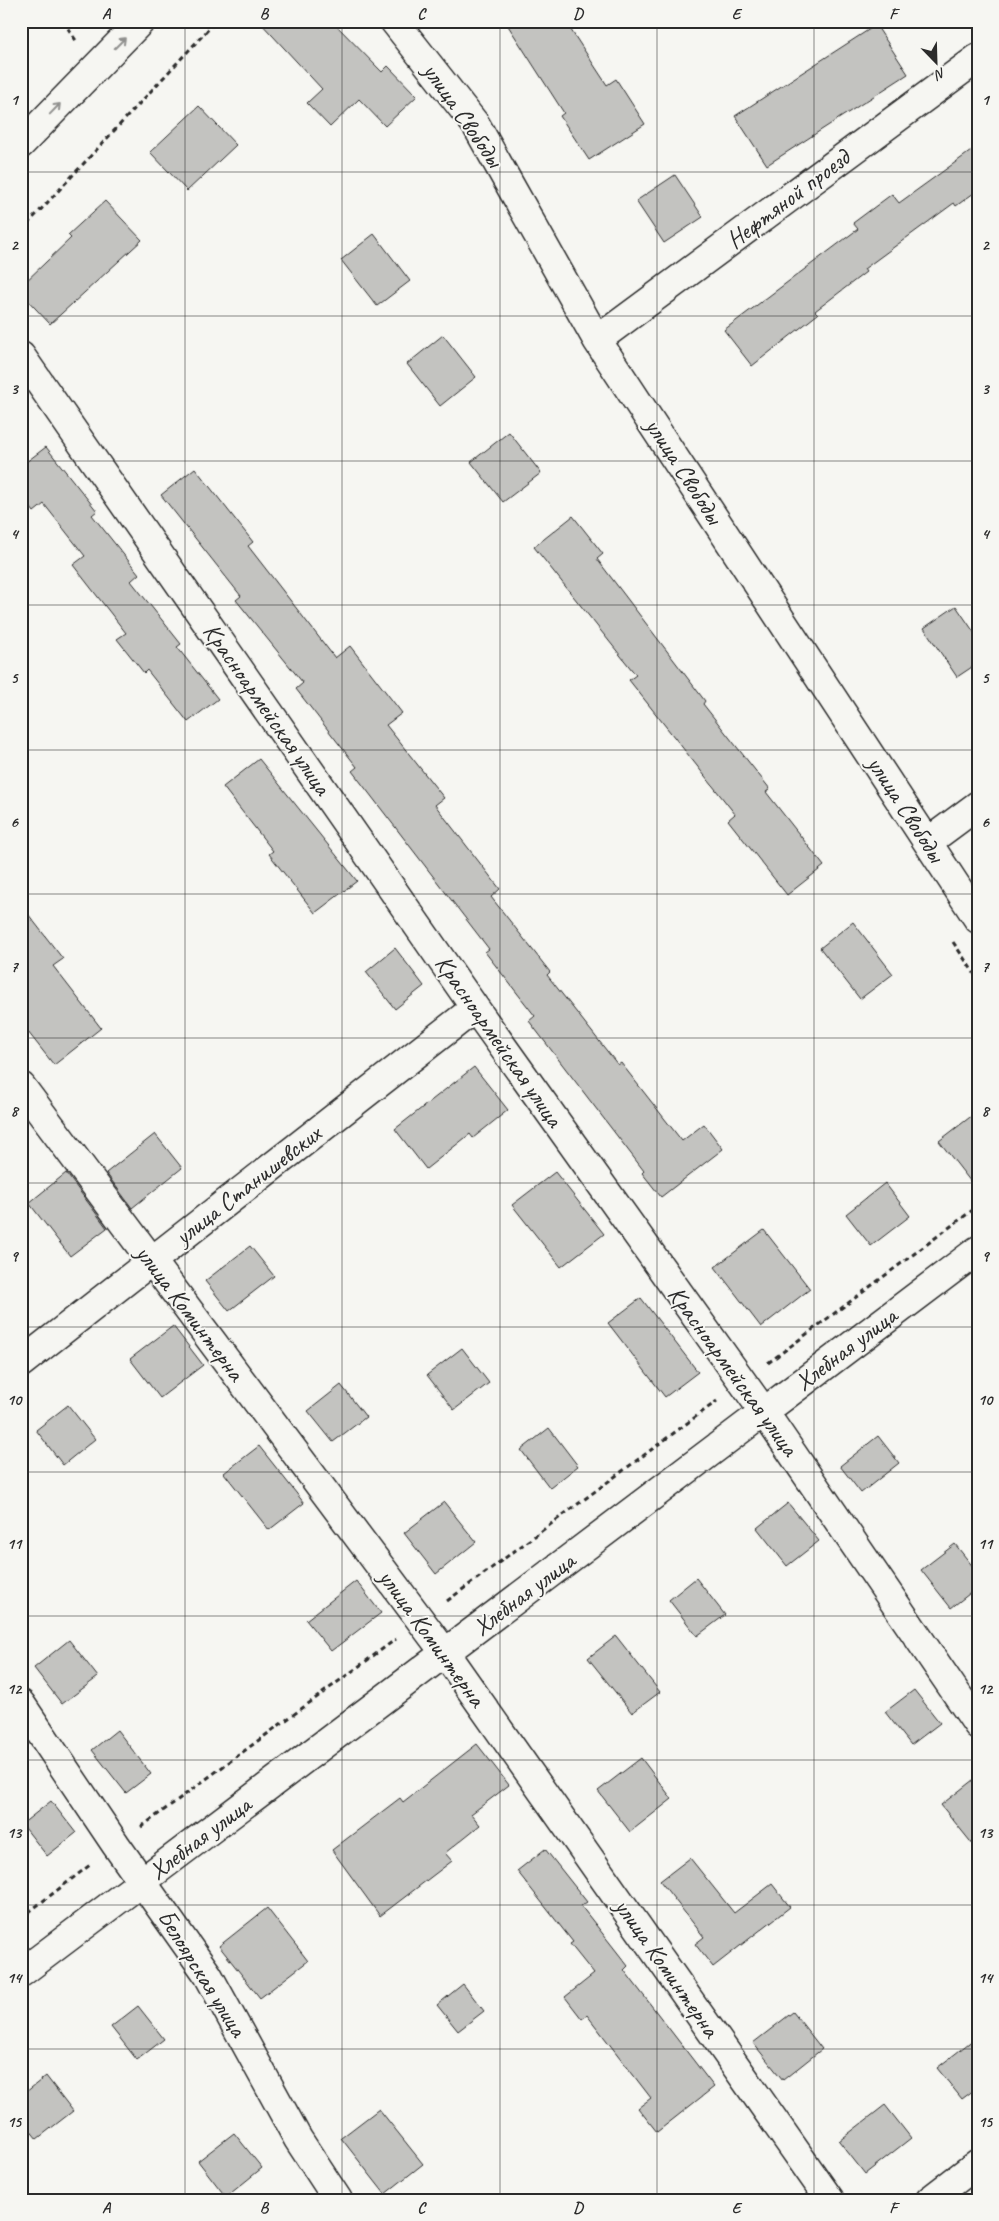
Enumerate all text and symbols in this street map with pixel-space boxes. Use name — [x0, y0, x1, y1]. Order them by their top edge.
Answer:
text: A — [102, 4, 112, 24]
text: B — [260, 4, 270, 24]
text: C — [417, 4, 427, 24]
text: D — [573, 4, 584, 24]
text: E — [732, 4, 743, 24]
text: F — [889, 4, 900, 24]
one-way arrow — [114, 36, 126, 49]
north arrow — [912, 38, 962, 88]
street label: улица Свободы — [414, 55, 512, 175]
text: N — [931, 64, 948, 84]
text: 1 — [10, 90, 19, 110]
text: 1 — [981, 90, 990, 110]
one-way arrow — [49, 102, 61, 115]
street label: Нефтяной проезд — [720, 141, 858, 256]
text: 2 — [10, 235, 19, 255]
text: 2 — [981, 235, 990, 255]
text: 3 — [10, 379, 19, 399]
text: 3 — [981, 379, 990, 399]
street label: улица Свободы — [637, 410, 731, 532]
text: 4 — [10, 524, 19, 544]
text: 4 — [981, 524, 990, 544]
street label: Красноармейская улица — [196, 617, 339, 803]
text: 5 — [11, 668, 20, 688]
text: 5 — [982, 668, 991, 688]
street label: улица Свободы — [859, 748, 953, 870]
text: 6 — [10, 812, 19, 832]
text: 6 — [981, 812, 990, 832]
street label: Красноармейская улица — [428, 949, 571, 1135]
text: 7 — [10, 957, 19, 977]
text: 7 — [981, 957, 990, 977]
text: 8 — [10, 1101, 19, 1121]
text: 8 — [981, 1101, 990, 1121]
street label: улица Станишевских — [167, 1116, 330, 1253]
street label: улица Коминтерна — [127, 1237, 253, 1389]
text: 9 — [10, 1246, 19, 1266]
text: 9 — [981, 1246, 990, 1266]
street label: Красноармейская улица — [660, 1280, 807, 1464]
street label: Хлебная улица — [789, 1299, 906, 1398]
text: 10 — [7, 1390, 23, 1410]
text: 10 — [978, 1390, 994, 1410]
text: 11 — [7, 1534, 23, 1554]
text: 11 — [978, 1534, 994, 1554]
street label: Хлебная улица — [467, 1544, 584, 1643]
street label: улица Коминтерна — [370, 1561, 494, 1715]
text: 12 — [7, 1679, 23, 1699]
text: 12 — [978, 1679, 994, 1699]
street label: Хлебная улица — [143, 1788, 260, 1887]
text: 13 — [7, 1823, 23, 1843]
text: 13 — [978, 1823, 994, 1843]
street label: улица Коминтерна — [606, 1891, 728, 2045]
street label: Белоярская улица — [150, 1903, 255, 2044]
text: 14 — [7, 1968, 23, 1988]
text: 14 — [978, 1968, 994, 1988]
text: 15 — [7, 2112, 23, 2132]
text: 15 — [978, 2112, 994, 2132]
text: A — [102, 2198, 112, 2218]
text: B — [260, 2198, 270, 2218]
text: C — [417, 2198, 427, 2218]
text: D — [573, 2198, 584, 2218]
text: E — [732, 2198, 743, 2218]
text: F — [889, 2198, 900, 2218]

